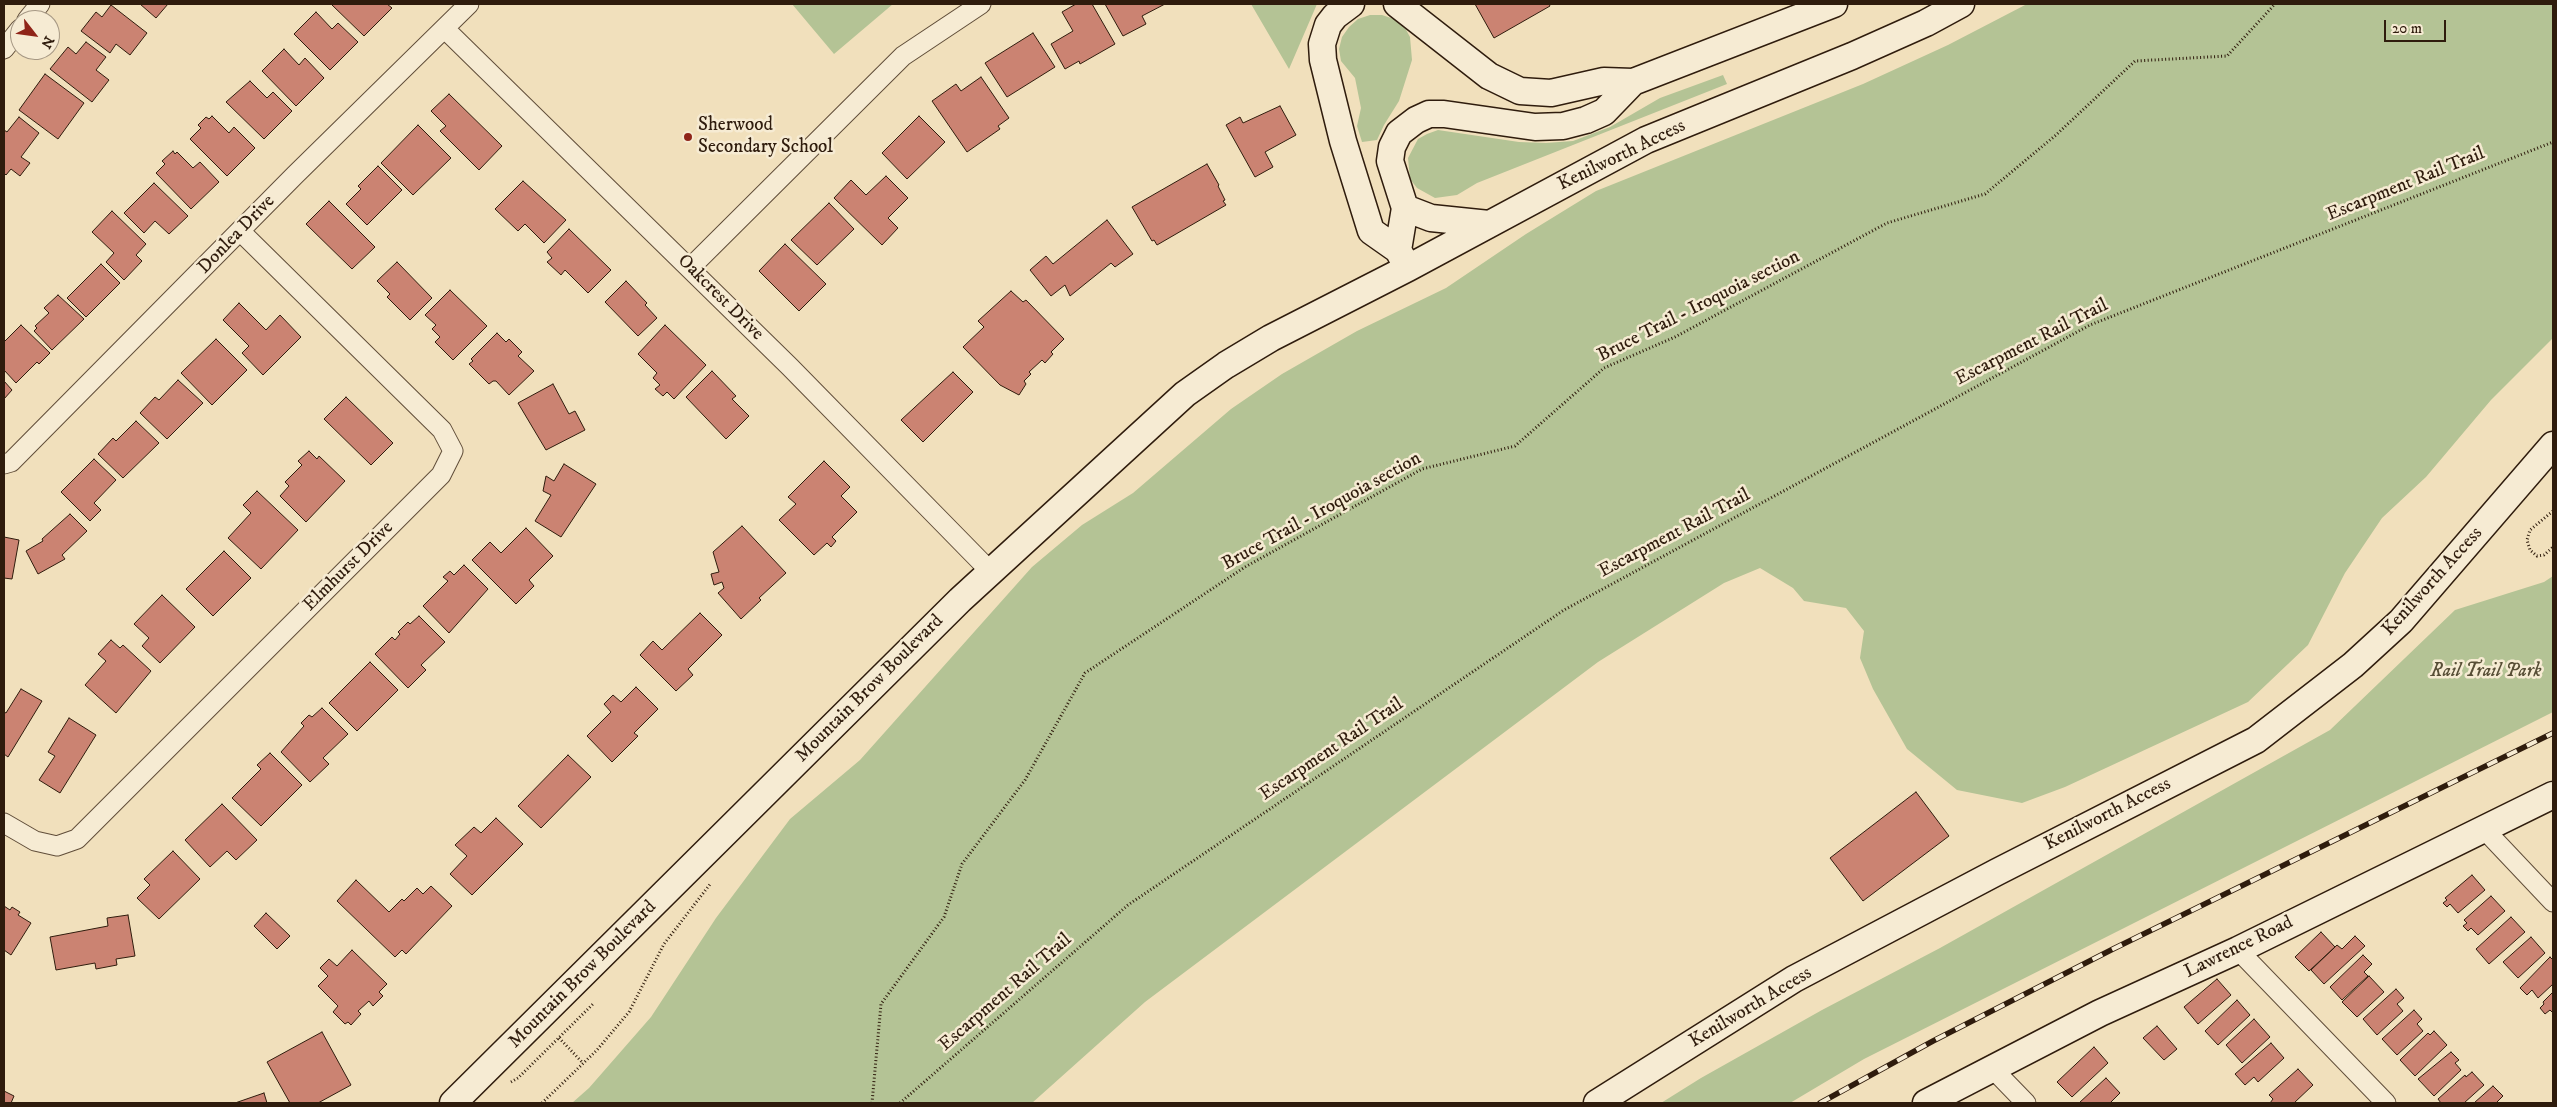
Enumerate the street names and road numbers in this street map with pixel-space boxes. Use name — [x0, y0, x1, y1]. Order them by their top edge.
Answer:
street label: Kenilworth Access — [1555, 115, 1689, 197]
street label: Escarpment Rail Trail — [2324, 143, 2488, 227]
street label: Donlea Drive — [194, 191, 280, 279]
street label: Bruce Trail - Iroquoia section — [1594, 246, 1804, 368]
street label: Oakcrest Drive — [672, 250, 768, 346]
street label: Escarpment Rail Trail — [1952, 295, 2112, 391]
street label: Bruce Trail - Iroquoia section — [1219, 448, 1425, 576]
street label: Escarpment Rail Trail — [1595, 484, 1755, 584]
street label: Elmhurst Drive — [299, 517, 399, 617]
street label: Kenilworth Access — [2378, 523, 2488, 641]
street label: Mountain Brow Boulevard — [791, 610, 949, 768]
street label: Escarpment Rail Trail — [1256, 693, 1408, 807]
street label: Kenilworth Access — [2041, 773, 2175, 857]
street label: Mountain Brow Boulevard — [504, 896, 662, 1054]
street label: Lawrence Road — [2181, 912, 2297, 984]
street label: Escarpment Rail Trail — [935, 929, 1077, 1057]
street label: Kenilworth Access — [1686, 962, 1816, 1054]

